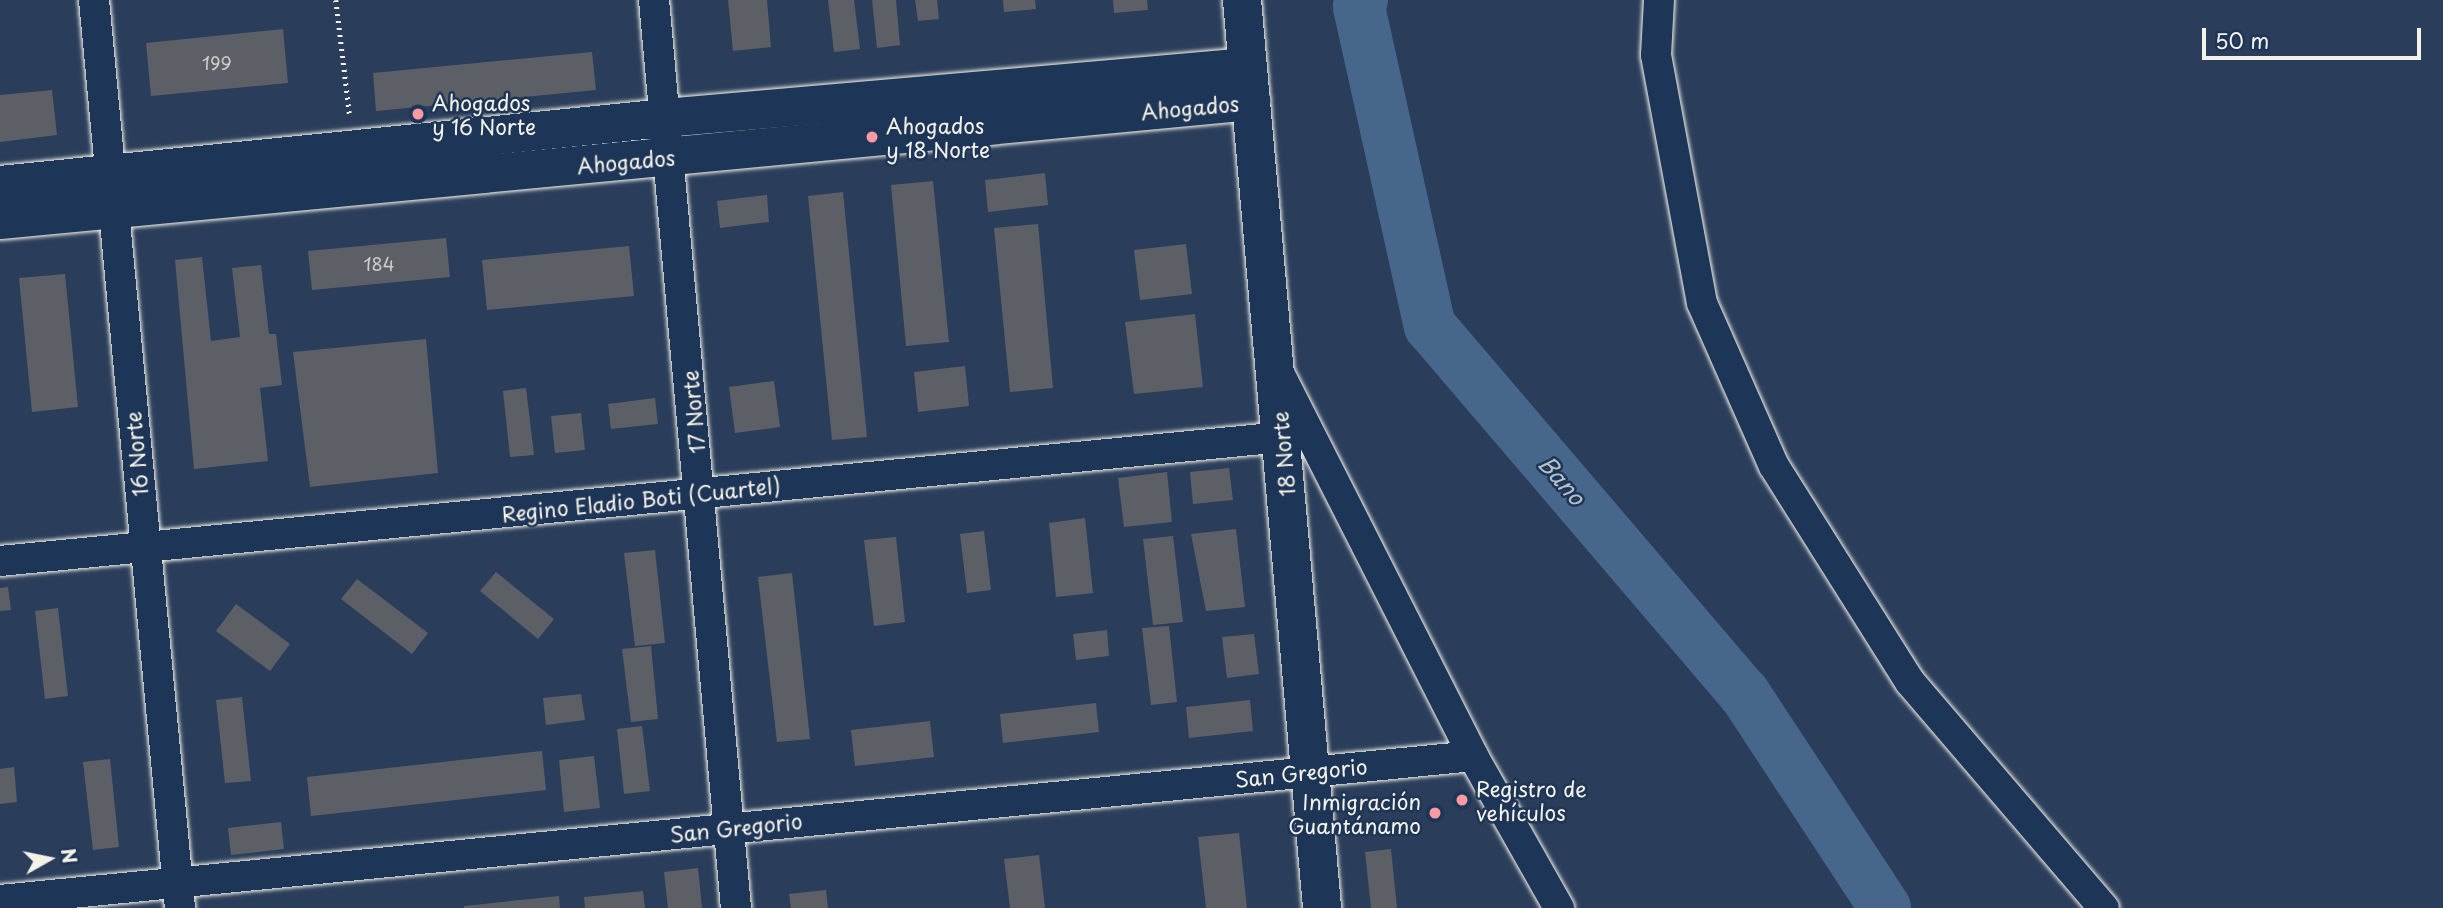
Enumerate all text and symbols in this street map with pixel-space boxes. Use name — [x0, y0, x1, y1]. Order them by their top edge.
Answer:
scale bar — [2205, 14, 2424, 58]
text: 50 m — [2215, 24, 2269, 56]
house number: 199 — [202, 52, 232, 74]
place label: Ahogados y 16 Norte — [432, 89, 539, 139]
street label: Ahogados — [1140, 90, 1240, 124]
marker: Ahogados y 16 Norte — [410, 106, 426, 122]
place label: Ahogados y 18 Norte — [886, 112, 992, 162]
marker: Ahogados y 18 Norte — [864, 129, 880, 145]
street label: Ahogados — [576, 144, 676, 178]
house number: 184 — [363, 253, 395, 275]
street label: 17 Norte — [677, 369, 709, 455]
street label: 16 Norte — [120, 409, 152, 499]
street label: 18 Norte — [1267, 410, 1299, 498]
water label: Bano — [1533, 450, 1591, 510]
street label: Regino Eladio Boti (Cuartel) — [500, 472, 782, 526]
street label: San Gregorio — [1233, 753, 1369, 791]
place label: Registro de vehículos — [1476, 775, 1587, 825]
place label: Inmigración Guantánamo — [1288, 788, 1421, 838]
marker: Registro de vehículos — [1454, 792, 1470, 808]
marker: Inmigración Guantánamo — [1427, 805, 1443, 821]
street label: San Gregorio — [668, 808, 804, 846]
north arrow — [14, 824, 84, 894]
text: N — [55, 846, 85, 865]

